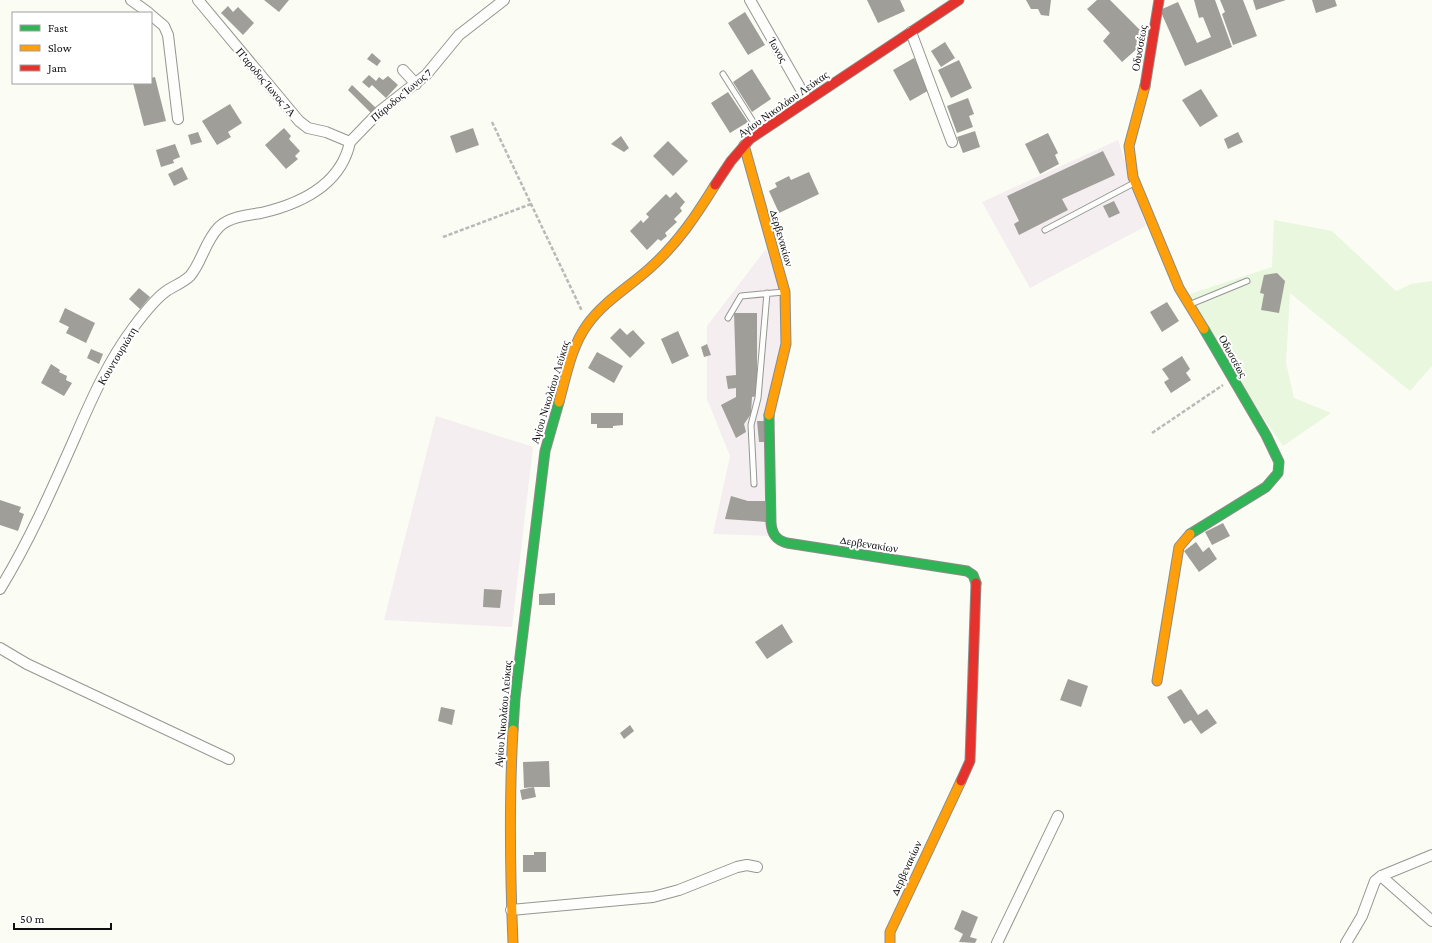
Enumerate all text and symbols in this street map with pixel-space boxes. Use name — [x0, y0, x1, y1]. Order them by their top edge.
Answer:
legend — [12, 12, 152, 84]
text: Fast — [48, 21, 69, 35]
street label: Οδυσσέως — [1129, 23, 1149, 72]
street label: Ίωνος — [766, 35, 790, 65]
text: Slow — [48, 41, 72, 55]
street label: Π'αροδος Ίωνος 7Α — [234, 45, 298, 119]
text: Jam — [47, 61, 67, 75]
street label: Πάροδος Ίωνος 7 — [368, 66, 434, 124]
street label: Αγίου Νικολάου Λεύκας — [736, 68, 831, 140]
street label: Δερβενακίων — [768, 208, 796, 268]
street label: Κουντουριώτη — [95, 325, 139, 387]
street label: Οδυσσέως — [1216, 333, 1250, 380]
street label: Αγίου Νικολάου Λεύκας — [529, 338, 572, 445]
street label: Δερβενακίων — [839, 533, 899, 555]
street label: Αγίου Νικολάου Λεύκας — [492, 659, 514, 768]
street label: Δερβενακίων — [888, 839, 924, 897]
scale bar — [14, 905, 111, 931]
text: 50 m — [20, 912, 45, 926]

